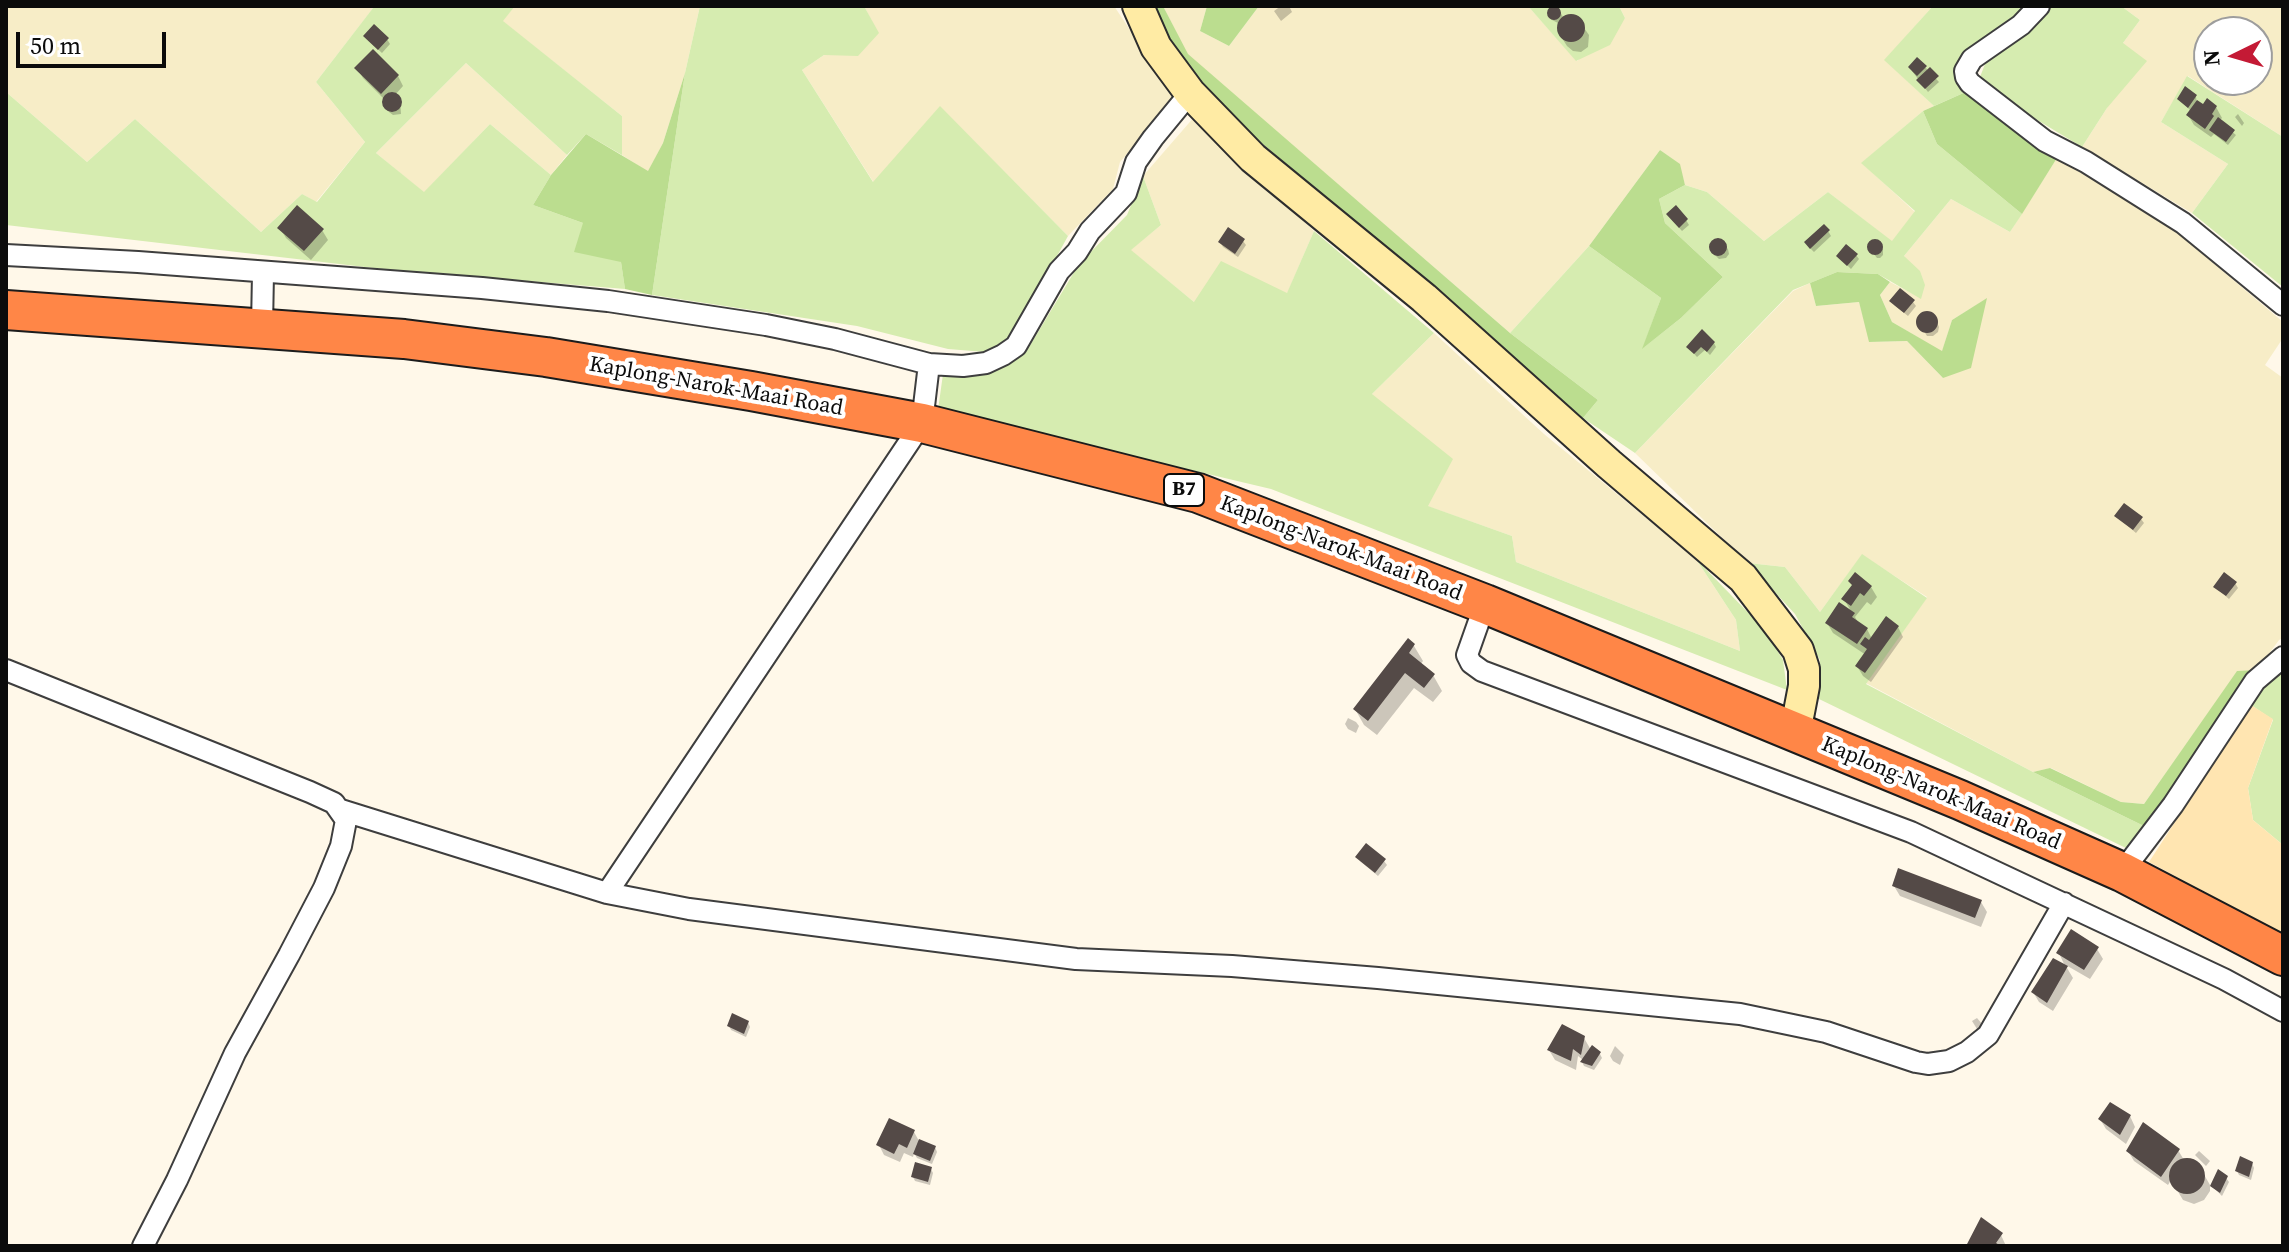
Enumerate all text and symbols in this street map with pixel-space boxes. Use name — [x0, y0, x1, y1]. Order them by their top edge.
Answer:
scale bar — [20, 16, 170, 66]
north arrow — [2193, 16, 2273, 96]
text: 50 m — [30, 29, 81, 62]
text: N — [2195, 49, 2227, 67]
street label: Kaplong-Narok-Maai Road — [587, 352, 845, 422]
road number: B7 — [1164, 474, 1204, 506]
street label: Kaplong-Narok-Maai Road — [1216, 491, 1466, 607]
street label: Kaplong-Narok-Maai Road — [1817, 732, 2065, 856]

